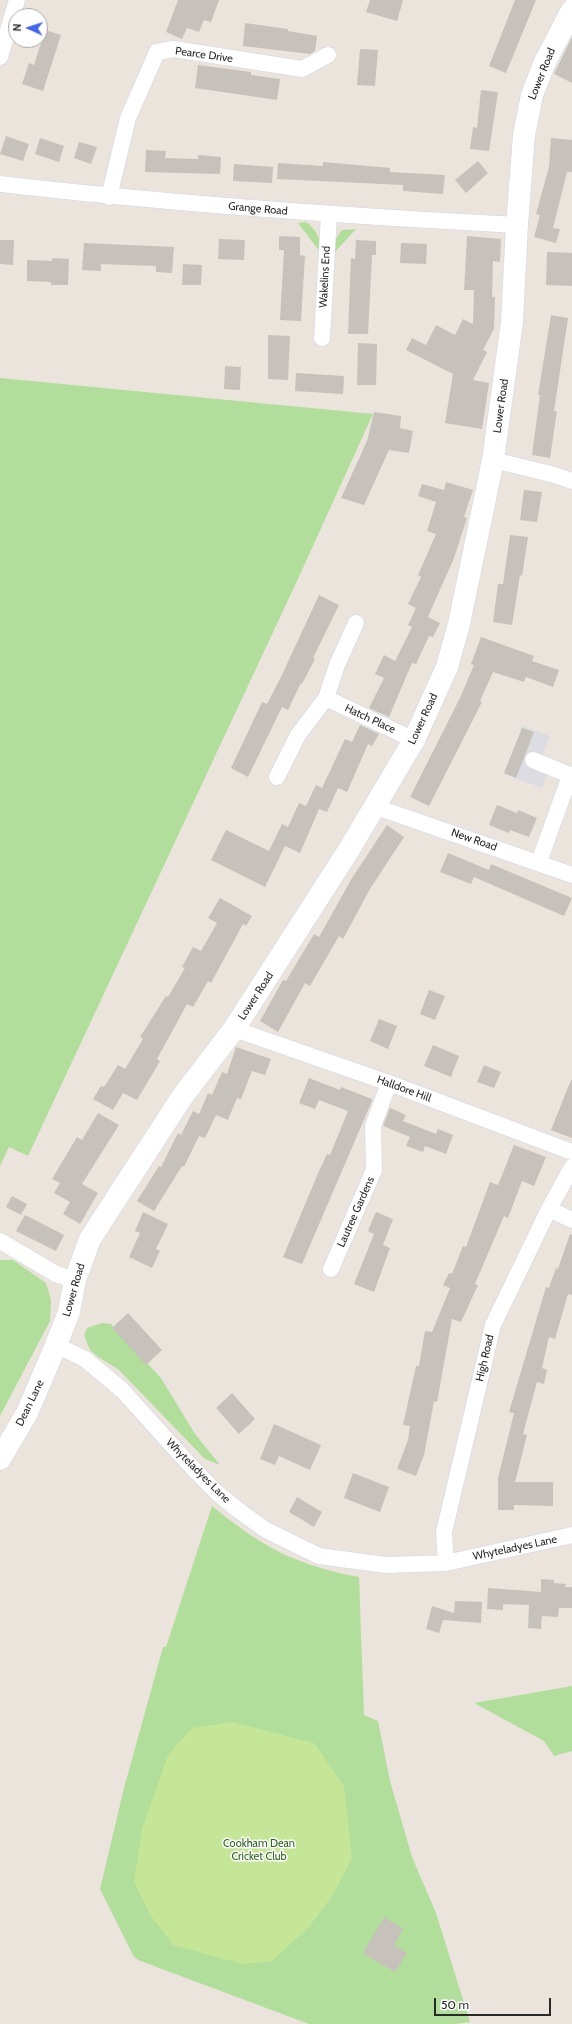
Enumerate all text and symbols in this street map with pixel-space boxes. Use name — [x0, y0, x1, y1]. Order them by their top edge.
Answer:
north arrow — [8, 8, 48, 48]
text: N — [10, 23, 24, 32]
street label: Pearce Drive — [174, 44, 234, 66]
street label: Lower Road — [526, 46, 558, 102]
street label: Grange Road — [228, 200, 288, 218]
street label: Wakelins End — [317, 246, 333, 308]
street label: Lower Road — [491, 378, 511, 434]
street label: Lower Road — [405, 691, 441, 747]
street label: Hatch Place — [342, 701, 398, 737]
street label: New Road — [449, 826, 499, 854]
street label: Lower Road — [236, 969, 276, 1023]
street label: Halldore Hill — [375, 1073, 433, 1105]
street label: Lautree Gardens — [335, 1175, 377, 1249]
street label: Lower Road — [60, 1262, 88, 1318]
street label: High Road — [473, 1333, 497, 1383]
street label: Dean Lane — [13, 1378, 47, 1428]
street label: Whyteladyes Lane — [163, 1436, 233, 1506]
street label: Whyteladyes Lane — [472, 1533, 558, 1563]
park label: Cookham Dean Cricket Club — [223, 1837, 295, 1863]
scale bar — [436, 1990, 553, 2016]
text: 50 m — [441, 1997, 469, 2012]

